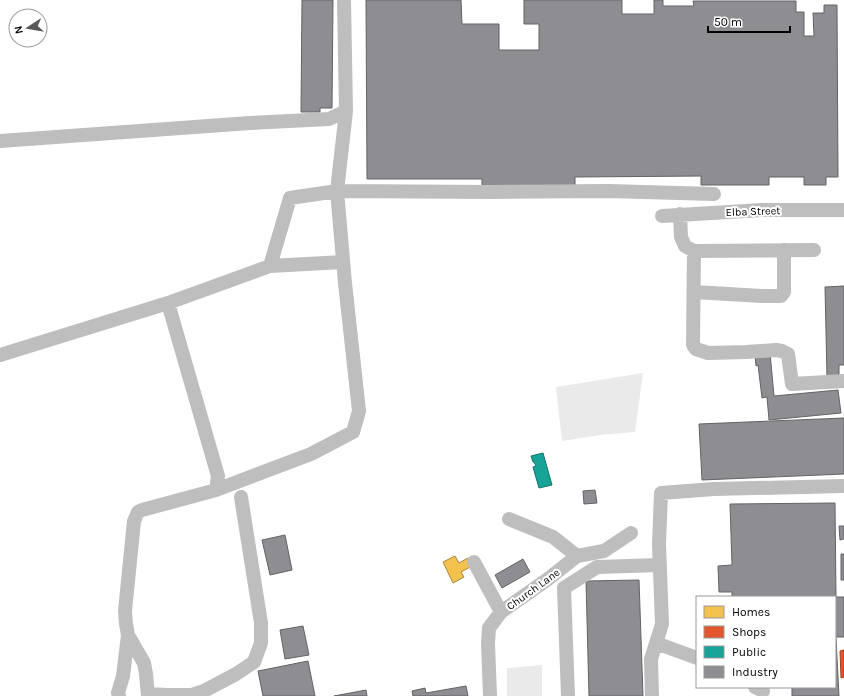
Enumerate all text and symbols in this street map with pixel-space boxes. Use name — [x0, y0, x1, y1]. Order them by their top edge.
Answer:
north arrow — [8, 8, 48, 48]
scale bar — [708, 8, 790, 34]
text: 50 m — [714, 15, 742, 29]
text: N — [12, 25, 26, 35]
street label: Elba Street — [725, 204, 781, 219]
street label: Church Lane — [504, 566, 563, 613]
legend — [696, 596, 836, 688]
text: Homes — [732, 605, 770, 619]
text: Shops — [732, 625, 766, 639]
text: Public — [732, 645, 766, 659]
text: Industry — [732, 665, 778, 679]

